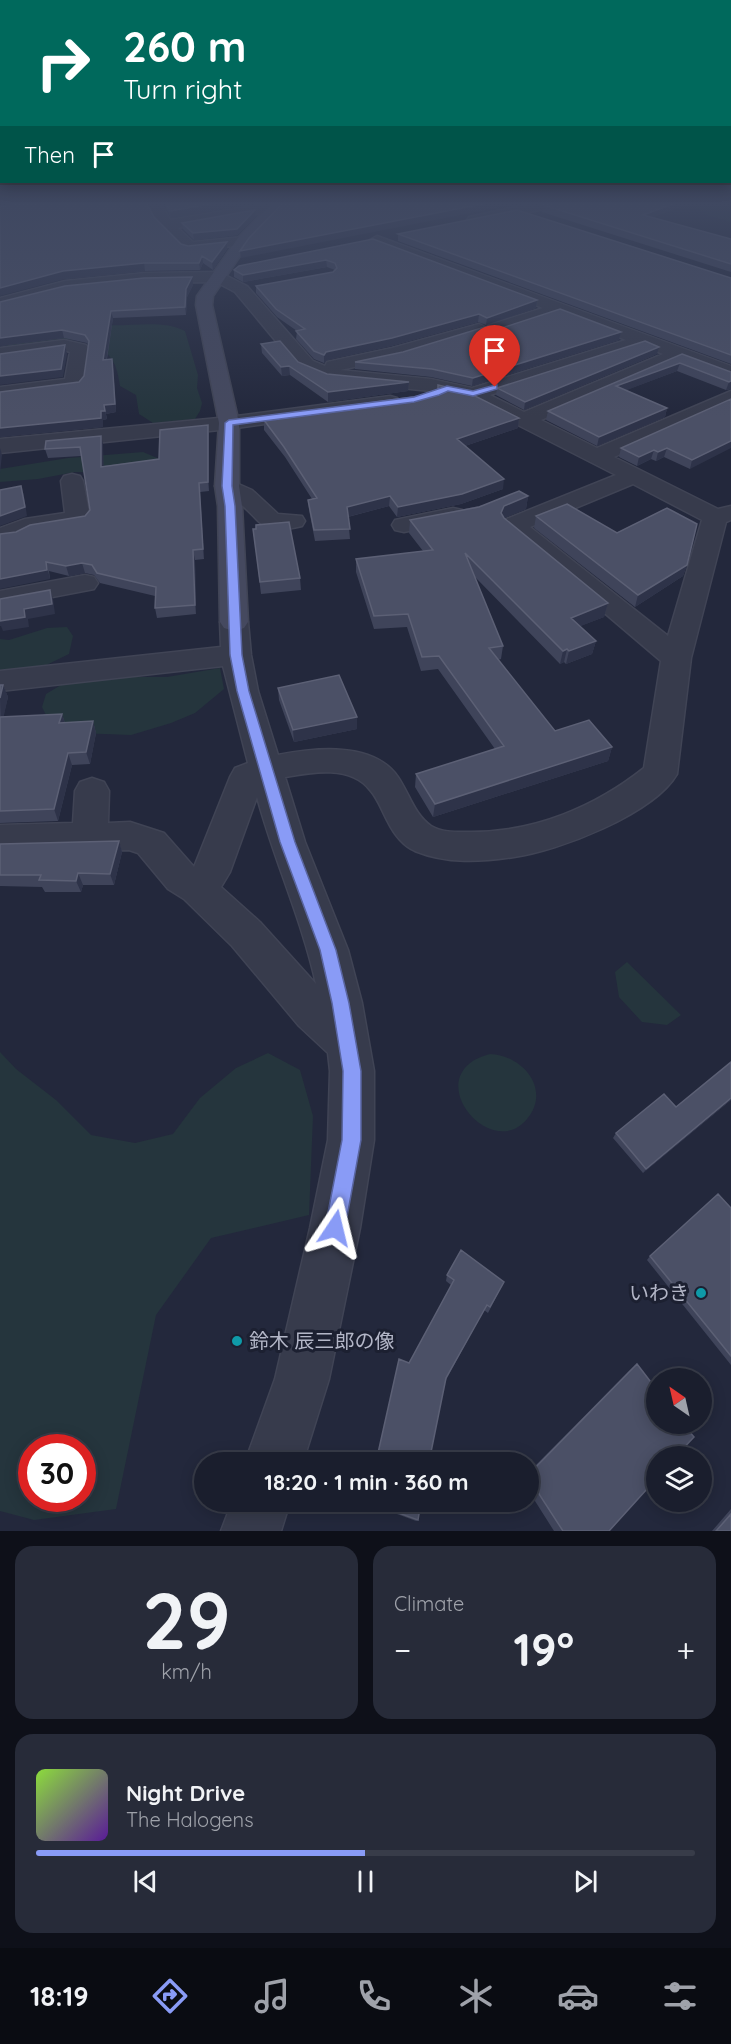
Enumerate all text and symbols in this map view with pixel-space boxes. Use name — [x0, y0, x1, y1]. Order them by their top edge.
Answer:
text: 260 m — [123, 20, 246, 73]
icon: right — [24, 24, 102, 102]
text: Turn right — [123, 72, 242, 106]
icon: arrive — [87, 138, 120, 171]
text: Then — [24, 141, 75, 169]
pin — [469, 325, 520, 387]
icon: arrive — [478, 334, 511, 367]
position arrow — [303, 1196, 367, 1260]
place label: いわき — [629, 1280, 689, 1305]
marker: いわき — [694, 1286, 708, 1300]
place label: 鈴木 辰三郎の像 — [249, 1328, 394, 1353]
marker: 鈴木 辰三郎の像 — [230, 1334, 244, 1348]
north arrow — [646, 1368, 712, 1434]
map controls — [646, 1368, 712, 1512]
speed limit sign: 30 — [18, 1434, 96, 1512]
button: layers — [646, 1446, 712, 1512]
text: 18:20 · 1 min · 360 m — [264, 1468, 469, 1496]
text: 29 — [142, 1571, 231, 1669]
text: Climate — [394, 1591, 464, 1616]
text: 19° — [513, 1621, 574, 1677]
text: − — [394, 1629, 411, 1670]
text: + — [676, 1629, 695, 1670]
text: km/h — [161, 1659, 212, 1684]
text: Night Drive — [126, 1779, 245, 1807]
text: The Halogens — [126, 1807, 254, 1832]
icon: previous — [129, 1865, 162, 1898]
icon: pause — [349, 1865, 382, 1898]
icon: next — [569, 1865, 602, 1898]
icon: directions — [149, 1975, 191, 2017]
icon: music — [251, 1975, 293, 2017]
icon: phone — [353, 1975, 395, 2017]
icon: climate — [455, 1975, 497, 2017]
icon: car — [557, 1975, 599, 2017]
icon: filters — [659, 1975, 701, 2017]
text: 18:19 — [30, 1979, 89, 2013]

